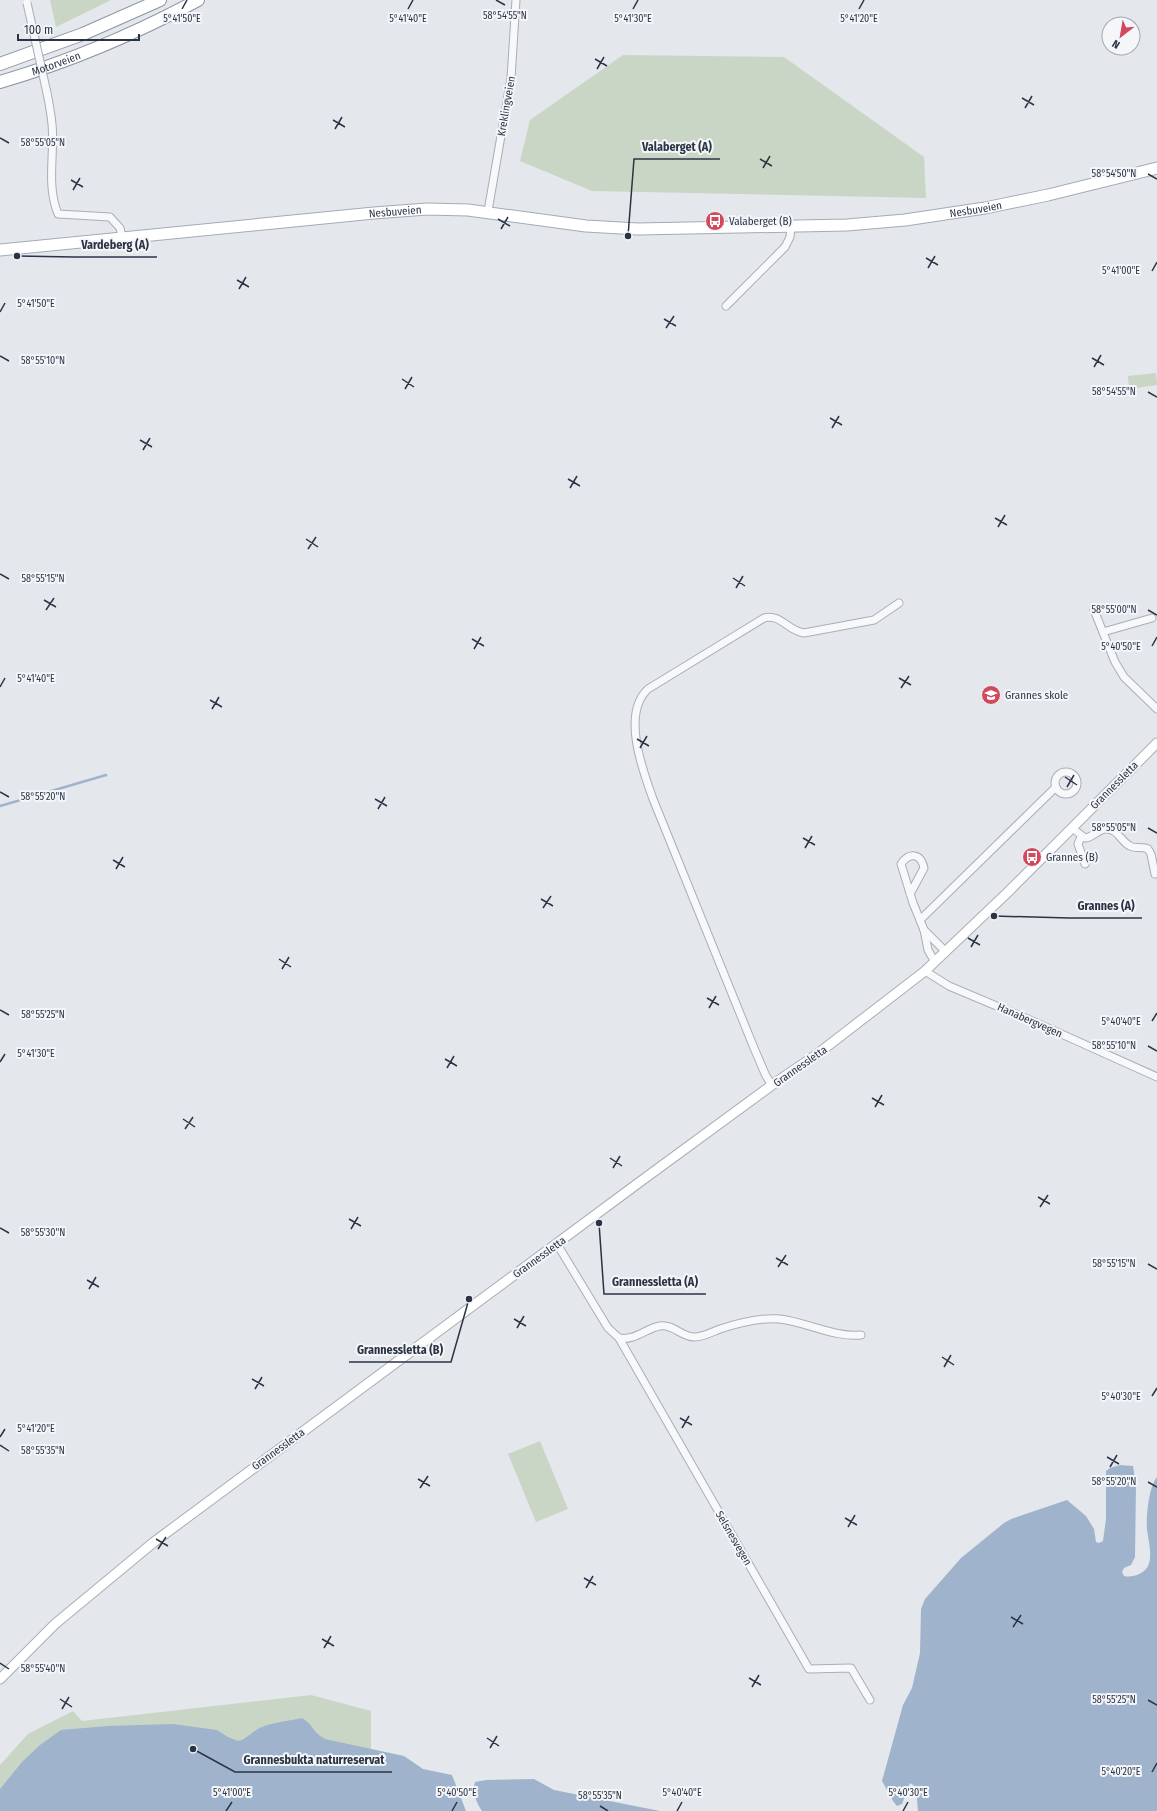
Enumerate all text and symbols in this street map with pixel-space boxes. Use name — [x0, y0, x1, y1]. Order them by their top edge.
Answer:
text: 58°54'55"N — [483, 10, 527, 22]
text: 5°41'50"E — [163, 13, 201, 25]
text: 5°41'40"E — [389, 13, 427, 25]
text: 5°41'30"E — [614, 13, 652, 25]
text: 5°41'20"E — [840, 13, 878, 25]
scale bar — [18, 16, 139, 42]
north arrow — [1101, 16, 1141, 56]
text: 100 m — [24, 23, 53, 37]
text: N — [1110, 37, 1122, 51]
street label: Motorveien — [30, 49, 82, 79]
street label: Kreklingveien — [495, 75, 518, 137]
callout: Valaberget (A) — [634, 135, 720, 159]
text: 58°55'05"N — [21, 137, 65, 149]
text: Valaberget (A) — [641, 140, 712, 154]
text: 58°54'50"N — [1092, 168, 1136, 180]
street label: Nesbuveien — [949, 199, 1003, 220]
street label: Nesbuveien — [368, 203, 422, 220]
bus stop icon: Valaberget (B) — [704, 210, 726, 232]
place label: Valaberget (B) — [729, 215, 792, 228]
callout: Vardeberg (A) — [74, 233, 157, 257]
text: Vardeberg (A) — [80, 238, 149, 252]
text: 5°41'00"E — [1102, 265, 1140, 277]
text: 5°41'50"E — [17, 298, 55, 310]
text: 58°55'10"N — [21, 355, 65, 367]
text: 58°54'55"N — [1092, 386, 1136, 398]
text: 58°55'15"N — [21, 573, 65, 585]
text: 58°55'00"N — [1091, 604, 1137, 616]
text: 5°40'50"E — [1101, 641, 1141, 653]
text: 5°41'40"E — [17, 673, 55, 685]
school or university icon: Grannes skole — [980, 684, 1002, 706]
place label: Grannes skole — [1005, 689, 1068, 702]
street label: Grannessletta — [1088, 759, 1141, 812]
text: 58°55'20"N — [21, 791, 65, 803]
text: 58°55'05"N — [1092, 822, 1136, 834]
bus stop icon: Grannes (B) — [1021, 846, 1043, 868]
place label: Grannes (B) — [1046, 851, 1098, 864]
callout: Grannes (A) — [1069, 894, 1142, 918]
text: Grannes (A) — [1077, 899, 1135, 913]
street label: Hanabergvegen — [995, 1000, 1064, 1041]
text: 58°55'25"N — [21, 1009, 65, 1021]
text: 5°40'40"E — [1101, 1016, 1141, 1028]
text: 58°55'10"N — [1092, 1040, 1136, 1052]
street label: Grannessletta — [771, 1043, 830, 1090]
text: 5°41'30"E — [17, 1048, 55, 1060]
text: 58°55'30"N — [21, 1227, 65, 1239]
street label: Grannessletta — [510, 1234, 568, 1281]
text: 58°55'15"N — [1092, 1258, 1136, 1270]
callout: Grannessletta (A) — [604, 1270, 706, 1294]
text: Grannessletta (A) — [612, 1275, 698, 1289]
callout: Grannessletta (B) — [349, 1338, 451, 1362]
text: Grannessletta (B) — [357, 1343, 443, 1357]
text: 5°40'30"E — [1101, 1391, 1141, 1403]
text: 5°41'20"E — [17, 1423, 55, 1435]
street label: Grannessletta — [249, 1426, 307, 1473]
text: 58°55'35"N — [21, 1445, 65, 1457]
text: 58°55'20"N — [1092, 1476, 1136, 1488]
street label: Selsnesvegen — [713, 1509, 754, 1568]
text: 58°55'40"N — [21, 1663, 65, 1675]
text: 58°55'25"N — [1092, 1694, 1136, 1706]
callout: Grannesbukta naturreservat — [235, 1748, 392, 1772]
text: Grannesbukta naturreservat — [244, 1753, 385, 1767]
text: 5°40'20"E — [1101, 1766, 1141, 1778]
text: 5°41'00"E — [213, 1787, 251, 1799]
text: 5°40'50"E — [437, 1787, 477, 1799]
text: 5°40'40"E — [662, 1787, 702, 1799]
text: 5°40'30"E — [888, 1787, 928, 1799]
text: 58°55'35"N — [578, 1790, 622, 1802]

